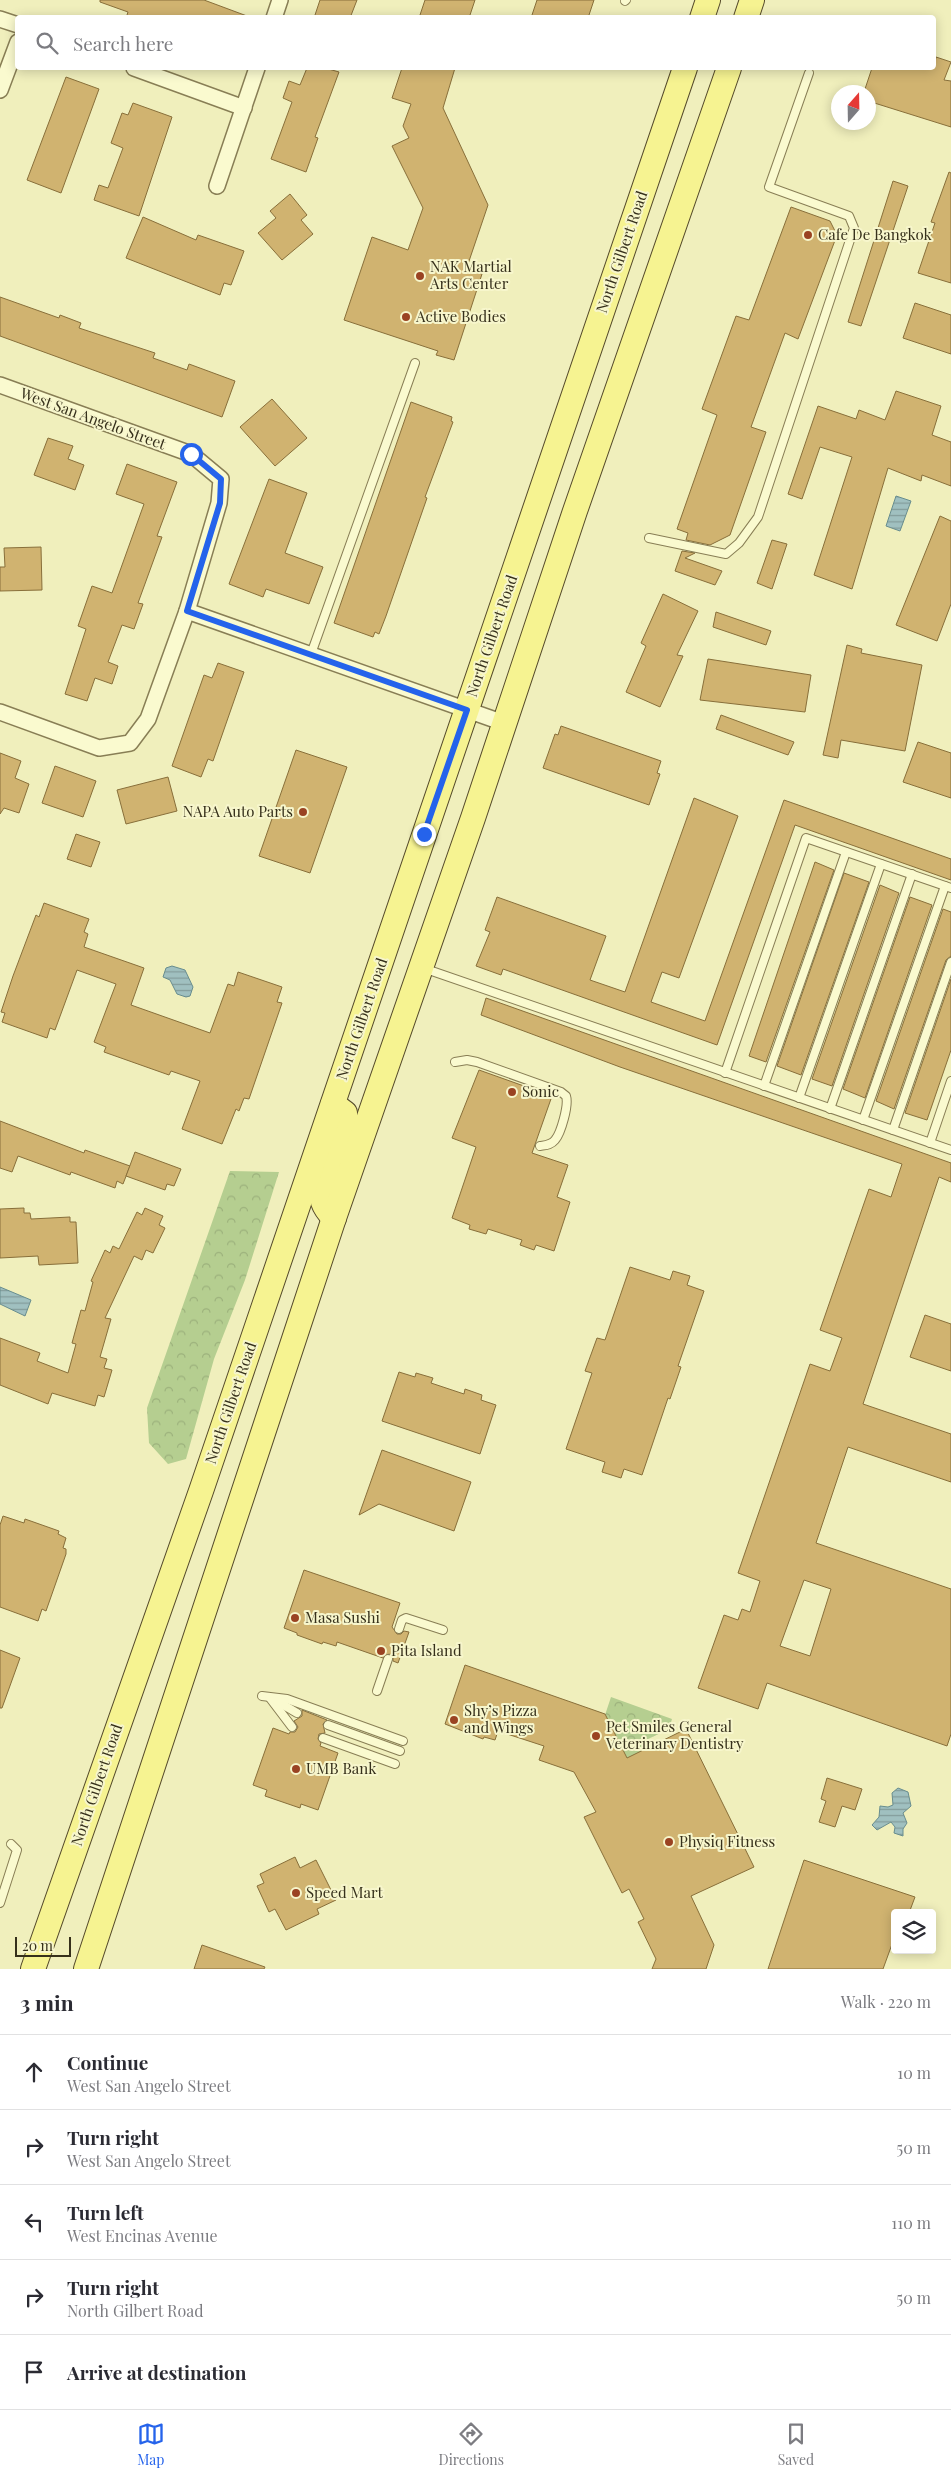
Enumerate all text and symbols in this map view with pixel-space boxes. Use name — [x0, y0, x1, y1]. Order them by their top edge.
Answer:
search box — [15, 15, 936, 70]
icon: search — [33, 29, 61, 57]
text: Search here — [73, 30, 173, 56]
north arrow — [831, 85, 876, 130]
street label: North Gilbert Road — [591, 188, 651, 315]
place label: Cafe De Bangkok — [818, 224, 932, 244]
marker: Cafe De Bangkok — [802, 229, 814, 241]
place label: NAK Martial Arts Center — [429, 256, 512, 293]
marker: NAK Martial Arts Center — [414, 270, 426, 282]
place label: Active Bodies — [415, 306, 506, 326]
marker: Active Bodies — [400, 311, 412, 323]
street label: West San Angelo Street — [17, 382, 169, 454]
route start — [180, 443, 203, 466]
street label: North Gilbert Road — [461, 572, 521, 699]
place label: NAPA Auto Parts — [183, 801, 293, 821]
marker: NAPA Auto Parts — [297, 806, 309, 818]
route end — [413, 823, 436, 846]
street label: North Gilbert Road — [331, 955, 391, 1082]
place label: Sonic — [522, 1081, 559, 1101]
marker: Sonic — [506, 1086, 518, 1098]
street label: North Gilbert Road — [200, 1339, 260, 1466]
place label: Masa Sushi — [305, 1607, 381, 1627]
marker: Masa Sushi — [289, 1612, 301, 1624]
place label: Pita Island — [391, 1640, 462, 1660]
marker: Pita Island — [375, 1645, 387, 1657]
place label: Shy’s Pizza and Wings — [464, 1700, 538, 1737]
marker: Shy’s Pizza and Wings — [448, 1714, 460, 1726]
place label: Pet Smiles General Veterinary Dentistry — [605, 1716, 744, 1753]
street label: North Gilbert Road — [66, 1721, 126, 1848]
marker: Pet Smiles General Veterinary Dentistry — [590, 1730, 602, 1742]
place label: UMB Bank — [306, 1758, 377, 1778]
marker: UMB Bank — [290, 1763, 302, 1775]
place label: Physiq Fitness — [679, 1831, 775, 1851]
marker: Physiq Fitness — [663, 1836, 675, 1848]
place label: Speed Mart — [306, 1882, 384, 1902]
marker: Speed Mart — [290, 1887, 302, 1899]
map controls — [891, 1909, 936, 1954]
button: layers — [891, 1909, 936, 1954]
scale bar — [15, 1934, 71, 1957]
text: 20 m — [22, 1936, 53, 1955]
text: 3 min — [20, 1988, 74, 2016]
text: Walk · 220 m — [841, 1991, 931, 2012]
text: Continue — [67, 2049, 148, 2075]
icon: ahead — [20, 2058, 48, 2086]
text: 10 m — [897, 2062, 931, 2083]
text: West San Angelo Street — [67, 2075, 231, 2096]
text: Turn right — [67, 2124, 159, 2150]
icon: right — [20, 2133, 48, 2161]
text: 50 m — [897, 2137, 931, 2158]
text: West San Angelo Street — [67, 2150, 231, 2171]
text: Turn left — [67, 2199, 144, 2225]
icon: left — [20, 2208, 48, 2236]
text: 110 m — [891, 2212, 931, 2233]
text: West Encinas Avenue — [67, 2225, 218, 2246]
text: Turn right — [67, 2274, 159, 2300]
icon: right — [20, 2283, 48, 2311]
text: 50 m — [897, 2287, 931, 2308]
text: North Gilbert Road — [67, 2300, 203, 2321]
icon: arrive — [20, 2358, 48, 2386]
text: Arrive at destination — [67, 2359, 247, 2385]
tab: Map — [137, 2420, 165, 2469]
tab: Directions — [439, 2420, 504, 2469]
tab: Saved — [778, 2420, 814, 2469]

